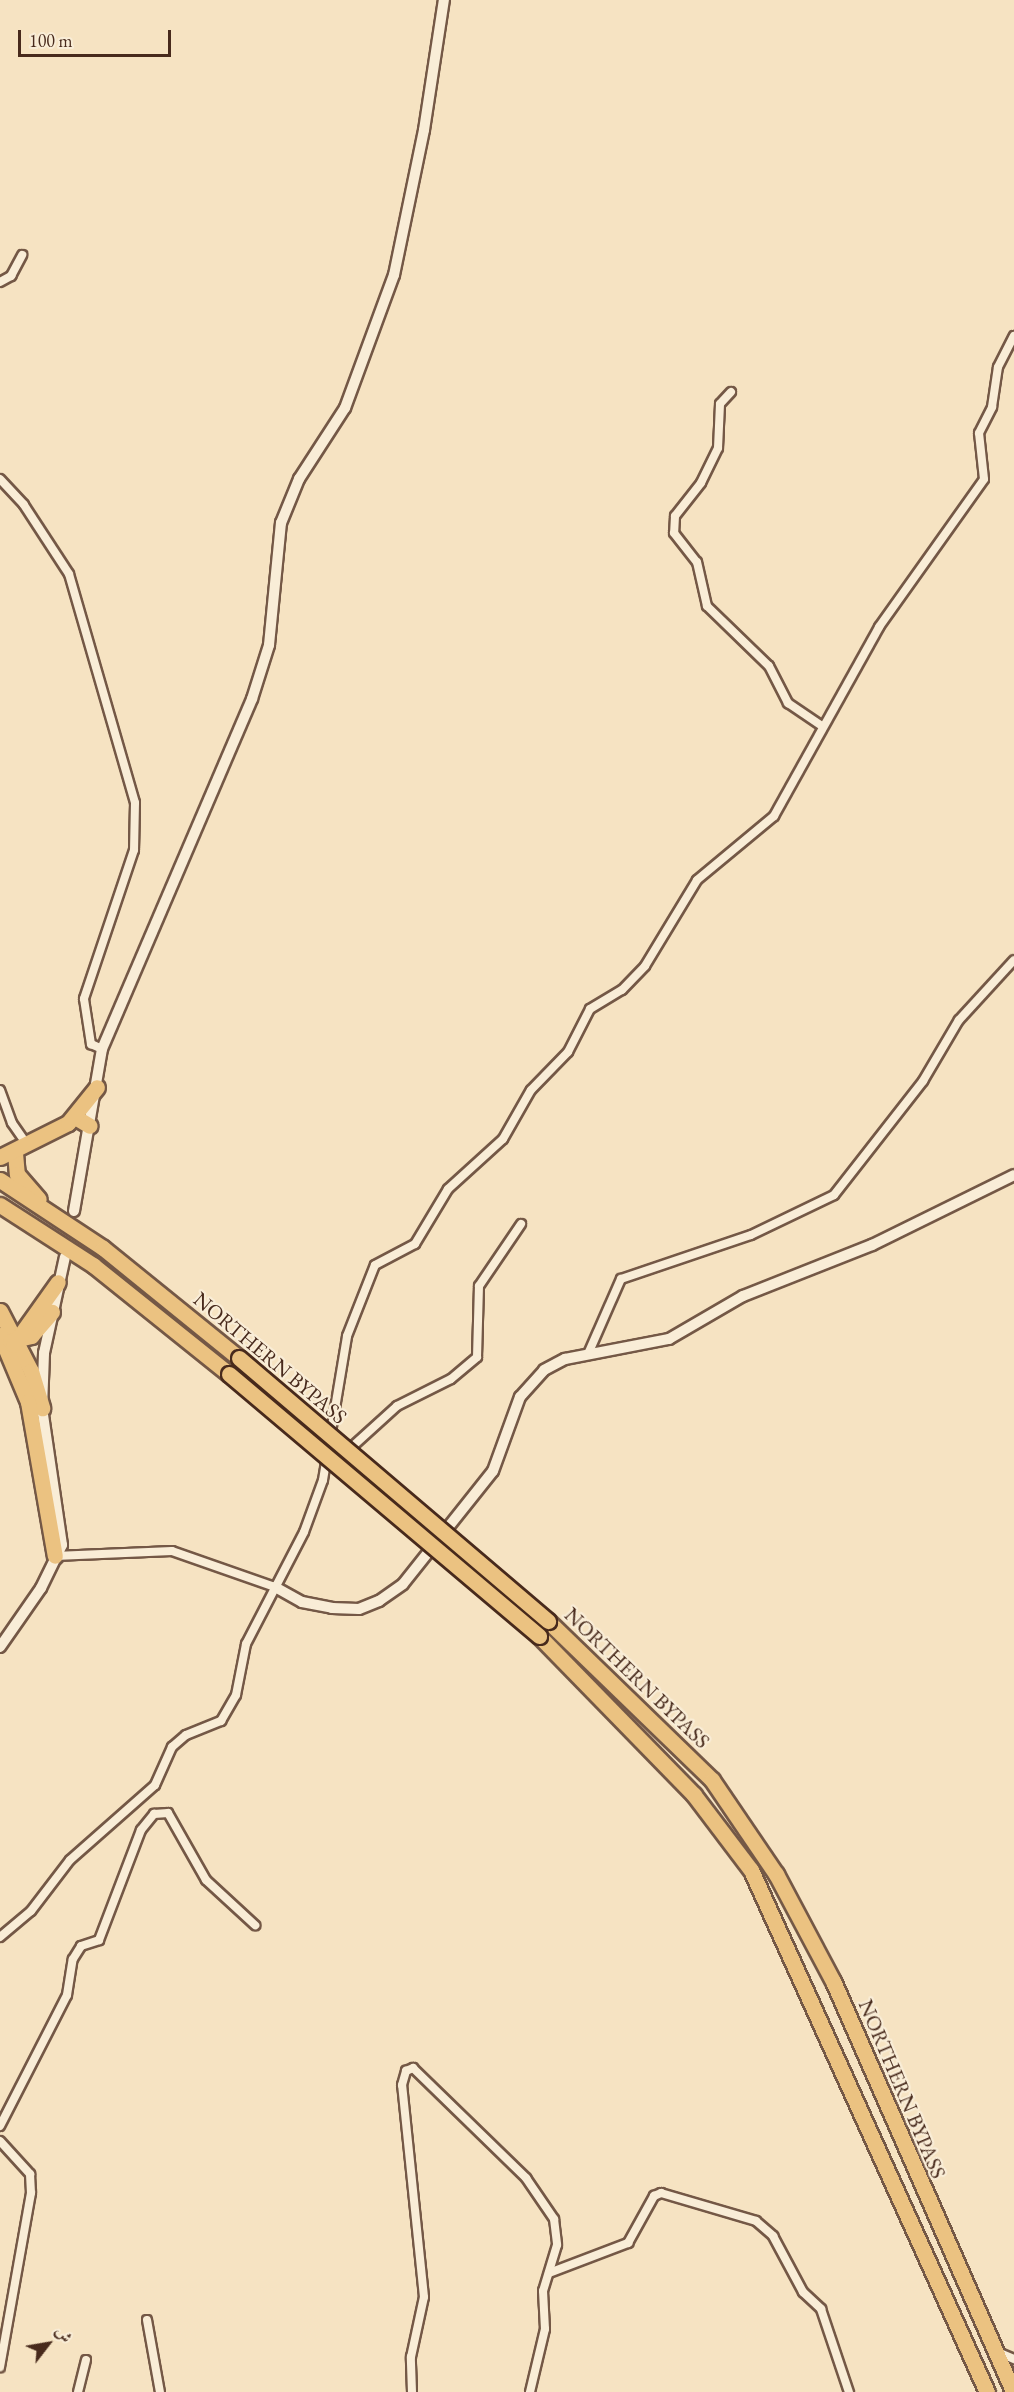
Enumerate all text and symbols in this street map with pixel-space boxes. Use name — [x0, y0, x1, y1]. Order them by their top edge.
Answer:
scale bar — [21, 18, 174, 56]
text: 100 m — [29, 29, 73, 52]
street label: NORTHERN BYPASS — [188, 1287, 352, 1429]
street label: NORTHERN BYPASS — [559, 1602, 715, 1754]
street label: NORTHERN BYPASS — [853, 1996, 951, 2182]
north arrow — [18, 2314, 78, 2374]
text: ش — [51, 2322, 77, 2347]

